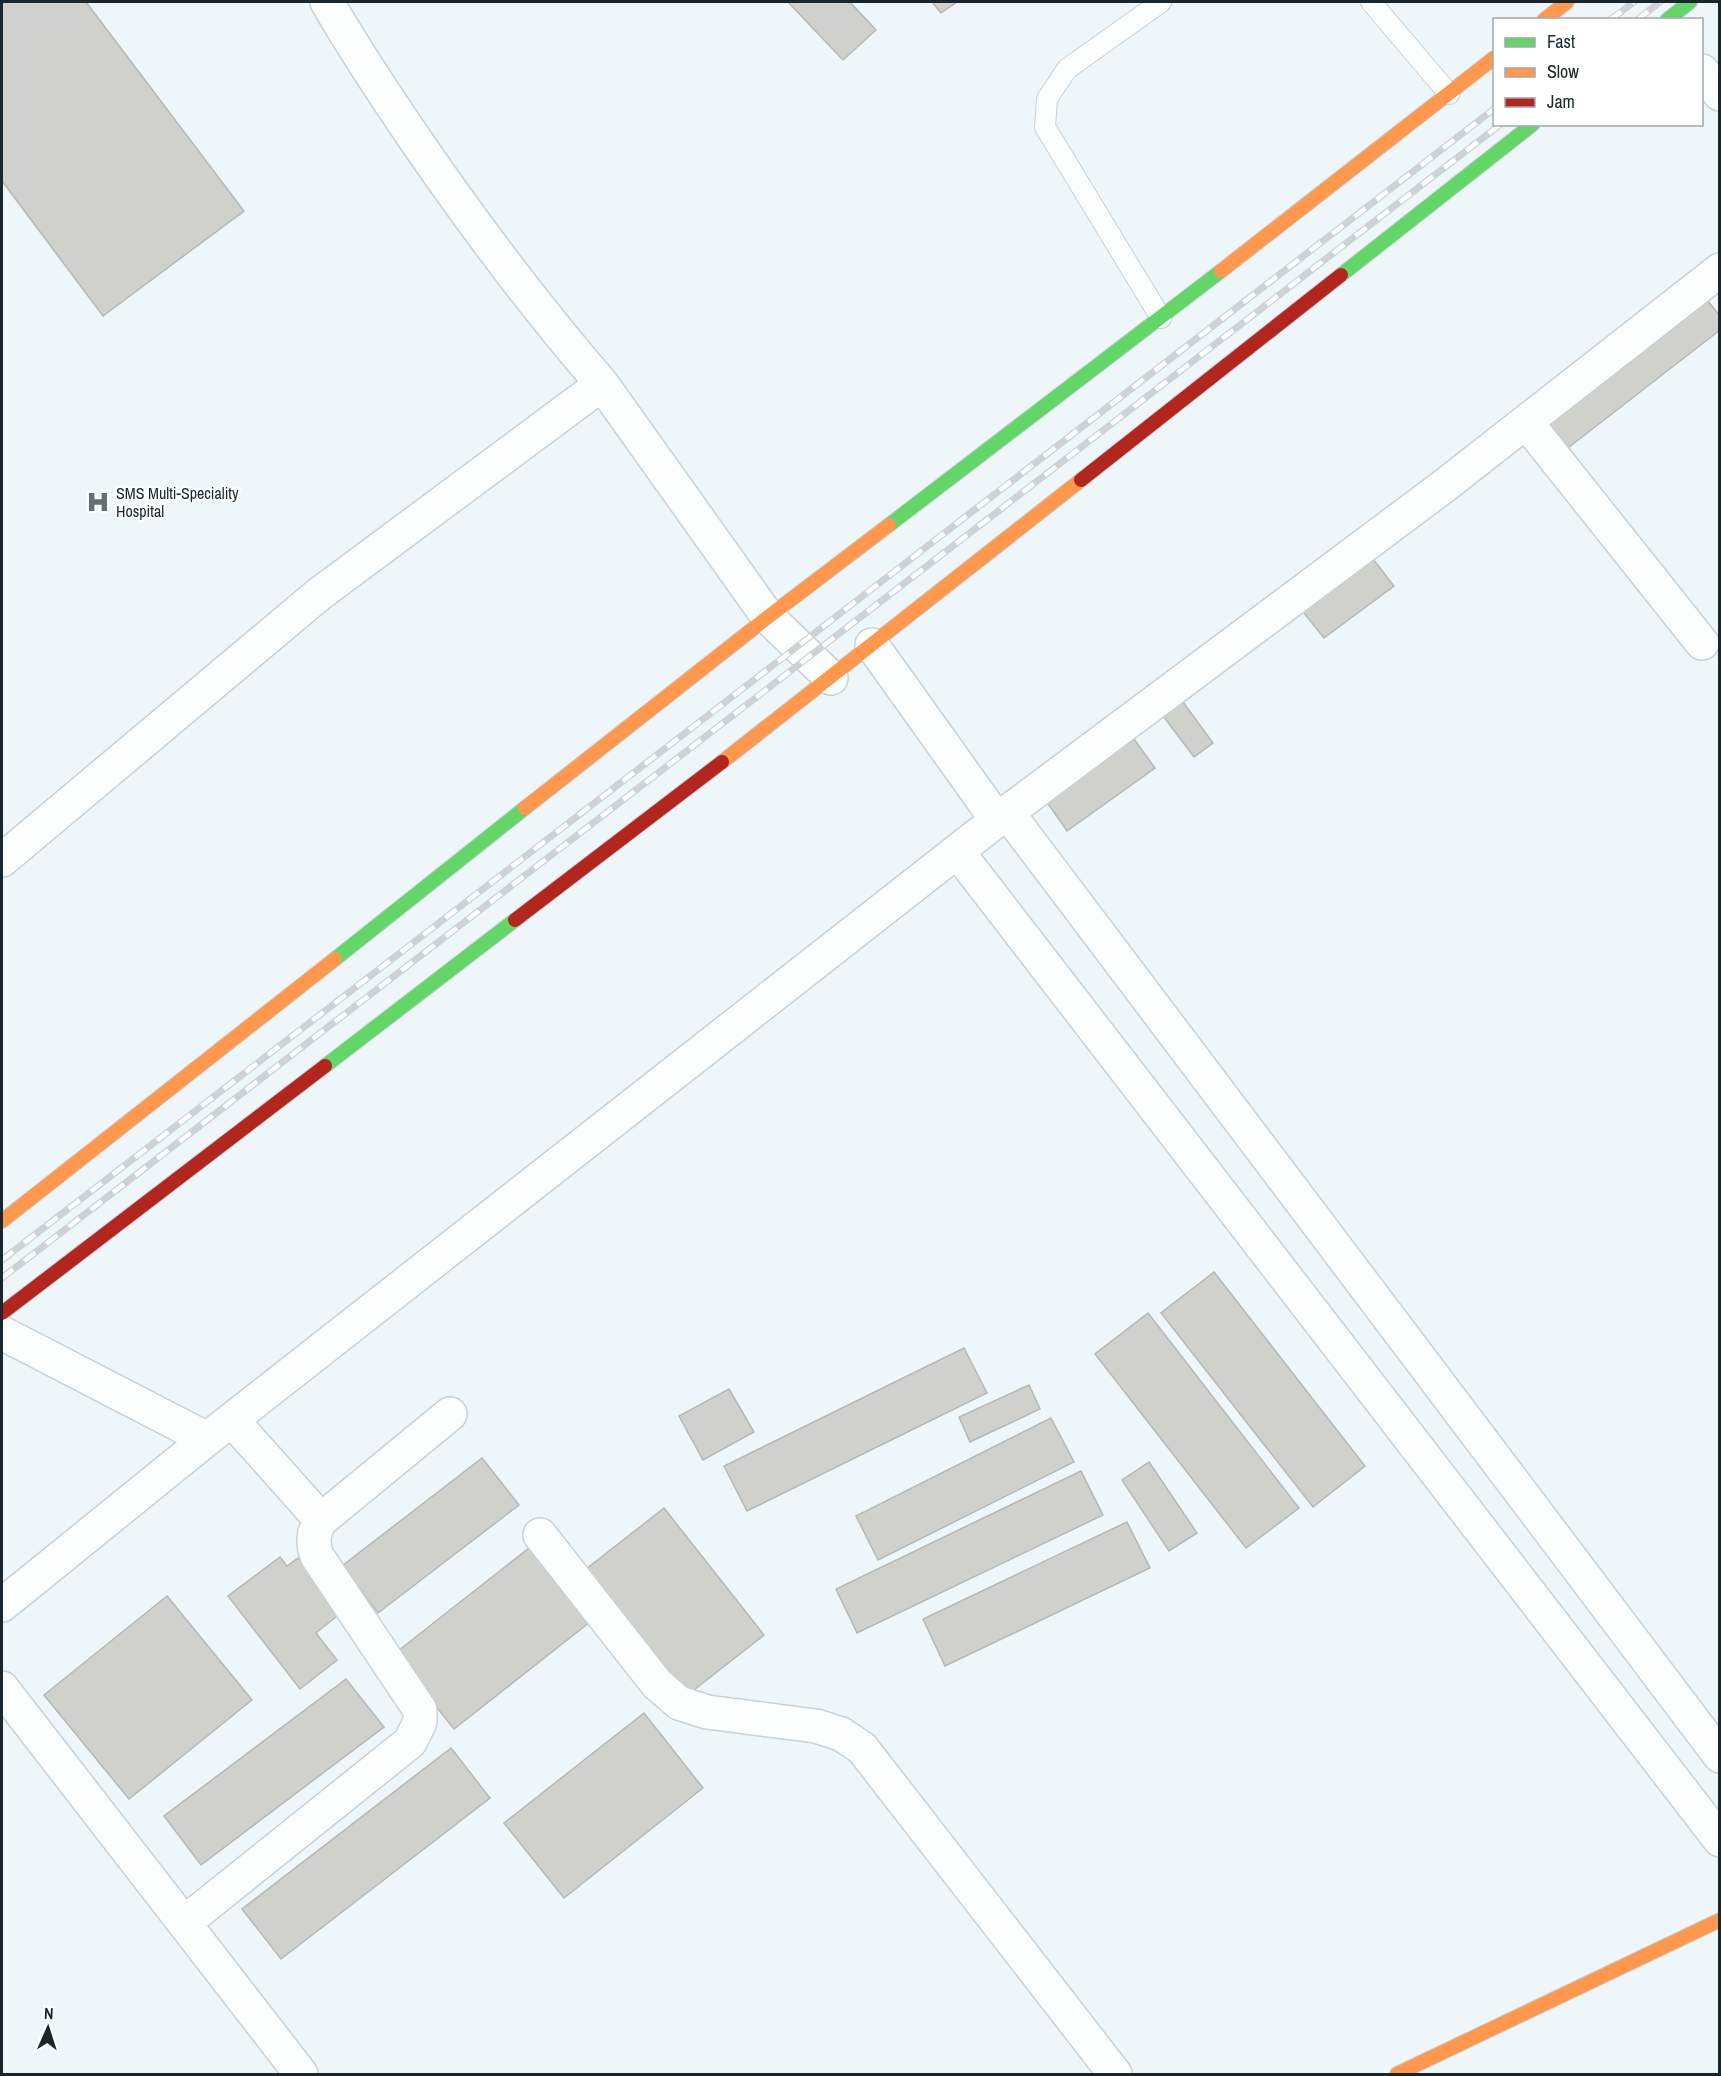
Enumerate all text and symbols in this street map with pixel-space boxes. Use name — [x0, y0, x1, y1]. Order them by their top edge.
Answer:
legend — [1493, 18, 1703, 126]
text: Fast — [1547, 29, 1575, 54]
text: Slow — [1547, 59, 1579, 84]
text: Jam — [1547, 89, 1575, 114]
place label: SMS Multi-Speciality Hospital — [116, 482, 239, 522]
hospital icon: SMS Multi-Speciality Hospital — [85, 489, 111, 515]
north arrow — [18, 1998, 78, 2058]
text: N — [43, 2002, 54, 2024]

